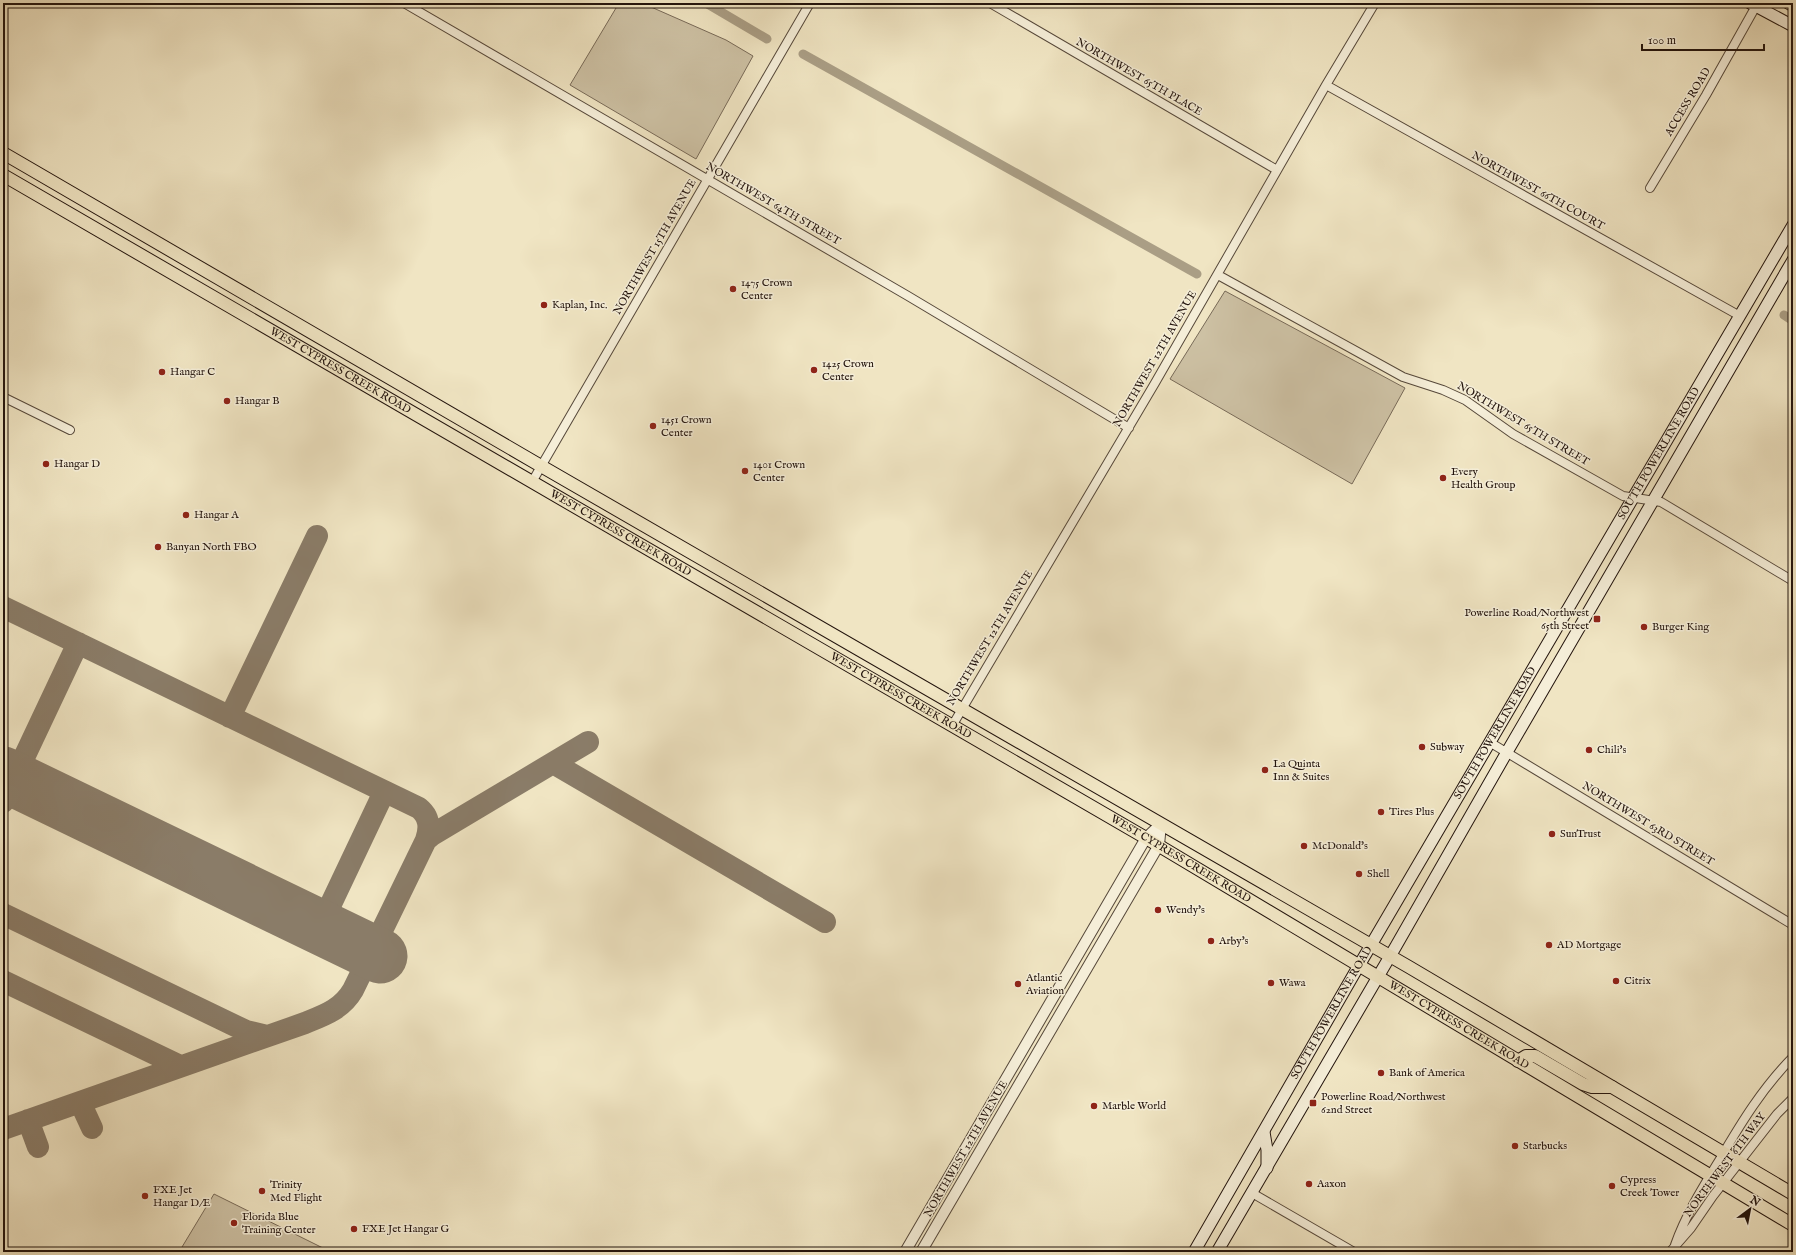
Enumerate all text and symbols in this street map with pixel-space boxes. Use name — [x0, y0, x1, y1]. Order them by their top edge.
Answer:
scale bar — [1642, 26, 1764, 52]
text: 100 m — [1648, 33, 1676, 48]
street label: NORTHWEST 65TH PLACE — [1073, 35, 1205, 119]
street label: ACCESS ROAD — [1661, 65, 1714, 140]
street label: NORTHWEST 66TH COURT — [1469, 149, 1607, 233]
street label: NORTHWEST 64TH STREET — [703, 160, 843, 248]
street label: NORTHWEST 15TH AVENUE — [610, 176, 700, 317]
place label: 1475 Crown Center — [741, 276, 793, 303]
marker: 1475 Crown Center — [728, 284, 738, 294]
street label: NORTHWEST 12TH AVENUE — [1110, 288, 1200, 430]
place label: Kaplan, Inc. — [552, 298, 607, 312]
marker: Kaplan, Inc. — [539, 300, 549, 310]
street label: WEST CYPRESS CREEK ROAD — [267, 324, 414, 417]
place label: 1425 Crown Center — [822, 357, 874, 384]
place label: Hangar C — [170, 365, 215, 379]
marker: 1425 Crown Center — [809, 365, 819, 375]
marker: Hangar C — [157, 367, 167, 377]
street label: NORTHWEST 65TH STREET — [1454, 379, 1592, 469]
street label: SOUTH POWERLINE ROAD — [1615, 385, 1703, 522]
place label: Hangar B — [235, 394, 280, 408]
marker: Hangar B — [222, 396, 232, 406]
place label: 1451 Crown Center — [661, 413, 712, 440]
marker: 1451 Crown Center — [648, 421, 658, 431]
place label: Hangar D — [54, 457, 100, 471]
place label: 1401 Crown Center — [753, 458, 805, 485]
marker: Hangar D — [41, 459, 51, 469]
place label: Every Health Group — [1451, 465, 1516, 492]
marker: 1401 Crown Center — [740, 466, 750, 476]
marker: Every Health Group — [1438, 473, 1448, 483]
street label: WEST CYPRESS CREEK ROAD — [548, 487, 694, 580]
place label: Hangar A — [194, 508, 239, 522]
marker: Hangar A — [181, 510, 191, 520]
place label: Banyan North FBO — [166, 540, 257, 554]
marker: Banyan North FBO — [153, 542, 163, 552]
street label: NORTHWEST 12TH AVENUE — [944, 567, 1036, 708]
place label: Powerline Road/Northwest 65th Street — [1464, 606, 1589, 633]
marker: Powerline Road/Northwest 65th Street — [1592, 614, 1602, 624]
place label: Burger King — [1652, 620, 1710, 634]
marker: Burger King — [1639, 622, 1649, 632]
street label: WEST CYPRESS CREEK ROAD — [828, 649, 974, 742]
street label: SOUTH POWERLINE ROAD — [1451, 664, 1540, 802]
place label: Subway — [1430, 740, 1465, 754]
marker: Subway — [1417, 742, 1427, 752]
place label: Chili's — [1597, 743, 1627, 757]
marker: Chili's — [1584, 745, 1594, 755]
place label: La Quinta Inn & Suites — [1273, 757, 1330, 784]
marker: La Quinta Inn & Suites — [1260, 765, 1270, 775]
street label: NORTHWEST 63RD STREET — [1579, 779, 1717, 869]
place label: Tires Plus — [1389, 805, 1434, 819]
marker: Tires Plus — [1376, 807, 1386, 817]
street label: WEST CYPRESS CREEK ROAD — [1108, 812, 1254, 906]
place label: SunTrust — [1560, 827, 1601, 841]
marker: SunTrust — [1547, 829, 1557, 839]
place label: McDonald's — [1312, 839, 1368, 853]
marker: McDonald's — [1299, 841, 1309, 851]
place label: Shell — [1367, 867, 1390, 881]
marker: Shell — [1354, 869, 1364, 879]
place label: Wendy's — [1166, 903, 1205, 917]
marker: Wendy's — [1153, 905, 1163, 915]
place label: Arby's — [1218, 934, 1249, 948]
marker: Arby's — [1206, 936, 1216, 946]
place label: AD Mortgage — [1556, 938, 1621, 952]
marker: AD Mortgage — [1544, 940, 1554, 950]
street label: SOUTH POWERLINE ROAD — [1288, 944, 1376, 1082]
place label: Atlantic Aviation — [1025, 971, 1064, 998]
place label: Citrix — [1624, 974, 1651, 988]
place label: Wawa — [1279, 976, 1306, 990]
marker: Citrix — [1611, 976, 1621, 986]
marker: Wawa — [1266, 978, 1276, 988]
street label: WEST CYPRESS CREEK ROAD — [1386, 978, 1532, 1073]
marker: Atlantic Aviation — [1013, 979, 1023, 989]
place label: Bank of America — [1389, 1066, 1465, 1080]
marker: Bank of America — [1376, 1068, 1386, 1078]
street label: NORTHWEST 12TH AVENUE — [921, 1078, 1011, 1220]
place label: Powerline Road/Northwest 62nd Street — [1321, 1090, 1446, 1117]
marker: Powerline Road/Northwest 62nd Street — [1308, 1098, 1318, 1108]
place label: Marble World — [1102, 1099, 1166, 1113]
marker: Marble World — [1089, 1101, 1099, 1111]
street label: NORTHWEST 6TH WAY — [1681, 1110, 1769, 1220]
place label: Starbucks — [1523, 1139, 1567, 1153]
marker: Starbucks — [1510, 1141, 1520, 1151]
place label: Cypress Creek Tower — [1620, 1173, 1679, 1200]
place label: Aaxon — [1316, 1177, 1346, 1191]
place label: Trinity Med Flight — [270, 1178, 322, 1205]
marker: Aaxon — [1304, 1179, 1314, 1189]
marker: Cypress Creek Tower — [1607, 1181, 1617, 1191]
place label: FXE Jet Hangar D/E — [153, 1183, 211, 1210]
marker: Trinity Med Flight — [257, 1186, 267, 1196]
north arrow — [1730, 1189, 1770, 1229]
marker: FXE Jet Hangar D/E — [140, 1191, 150, 1201]
place label: Florida Blue Training Center — [242, 1210, 316, 1237]
marker: Florida Blue Training Center — [229, 1218, 239, 1228]
place label: FXE Jet Hangar G — [362, 1222, 450, 1236]
marker: FXE Jet Hangar G — [349, 1224, 359, 1234]

